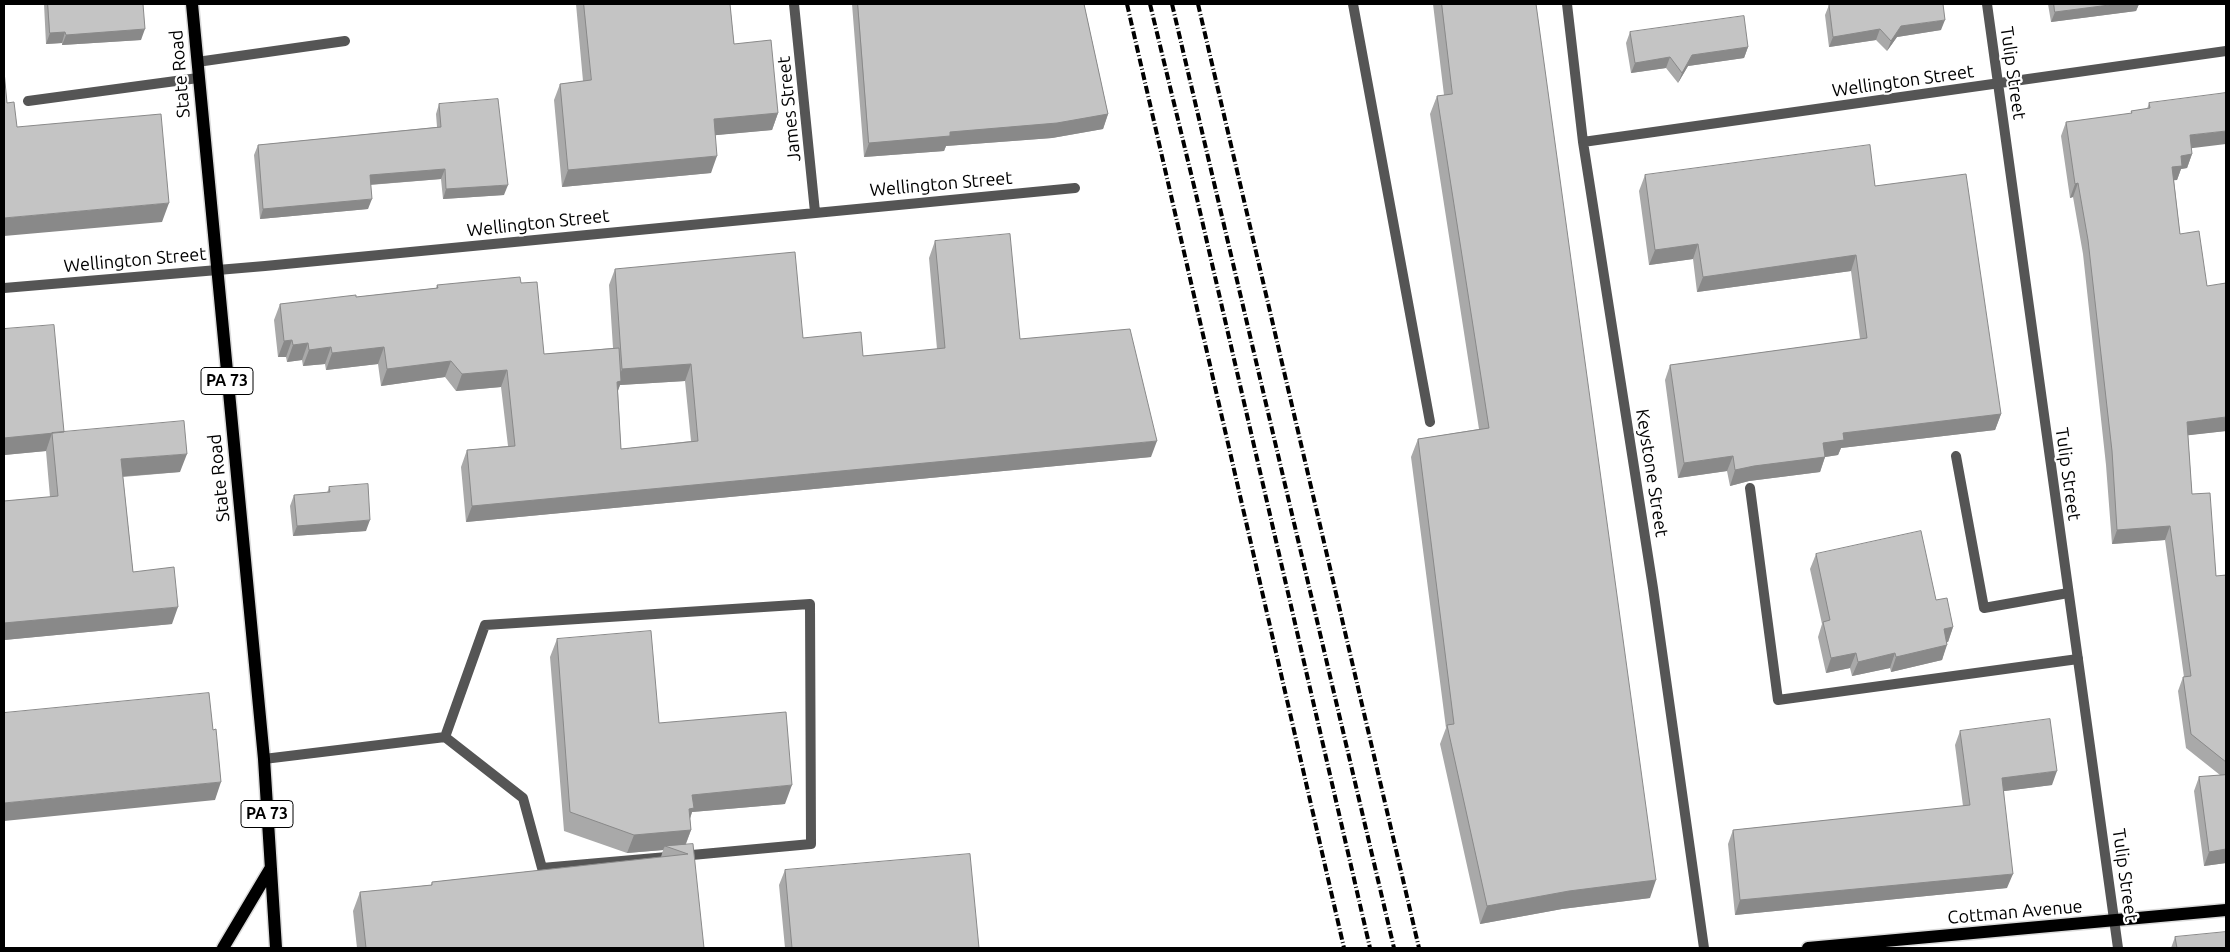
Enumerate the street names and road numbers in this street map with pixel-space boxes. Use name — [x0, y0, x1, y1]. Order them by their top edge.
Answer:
street label: Tulip Street — [1996, 25, 2030, 121]
street label: State Road — [165, 29, 195, 119]
street label: James Street — [773, 55, 805, 163]
street label: Wellington Street — [1831, 60, 1975, 102]
street label: Wellington Street — [869, 167, 1013, 201]
street label: Wellington Street — [466, 205, 610, 241]
street label: Wellington Street — [63, 243, 207, 277]
road number: PA 73 — [201, 368, 253, 394]
street label: Keystone Street — [1631, 407, 1673, 539]
street label: Tulip Street — [2051, 426, 2085, 522]
street label: State Road — [204, 433, 234, 523]
road number: PA 73 — [241, 801, 293, 828]
street label: Tulip Street — [2108, 827, 2142, 923]
street label: Cottman Avenue — [1947, 895, 2083, 929]

